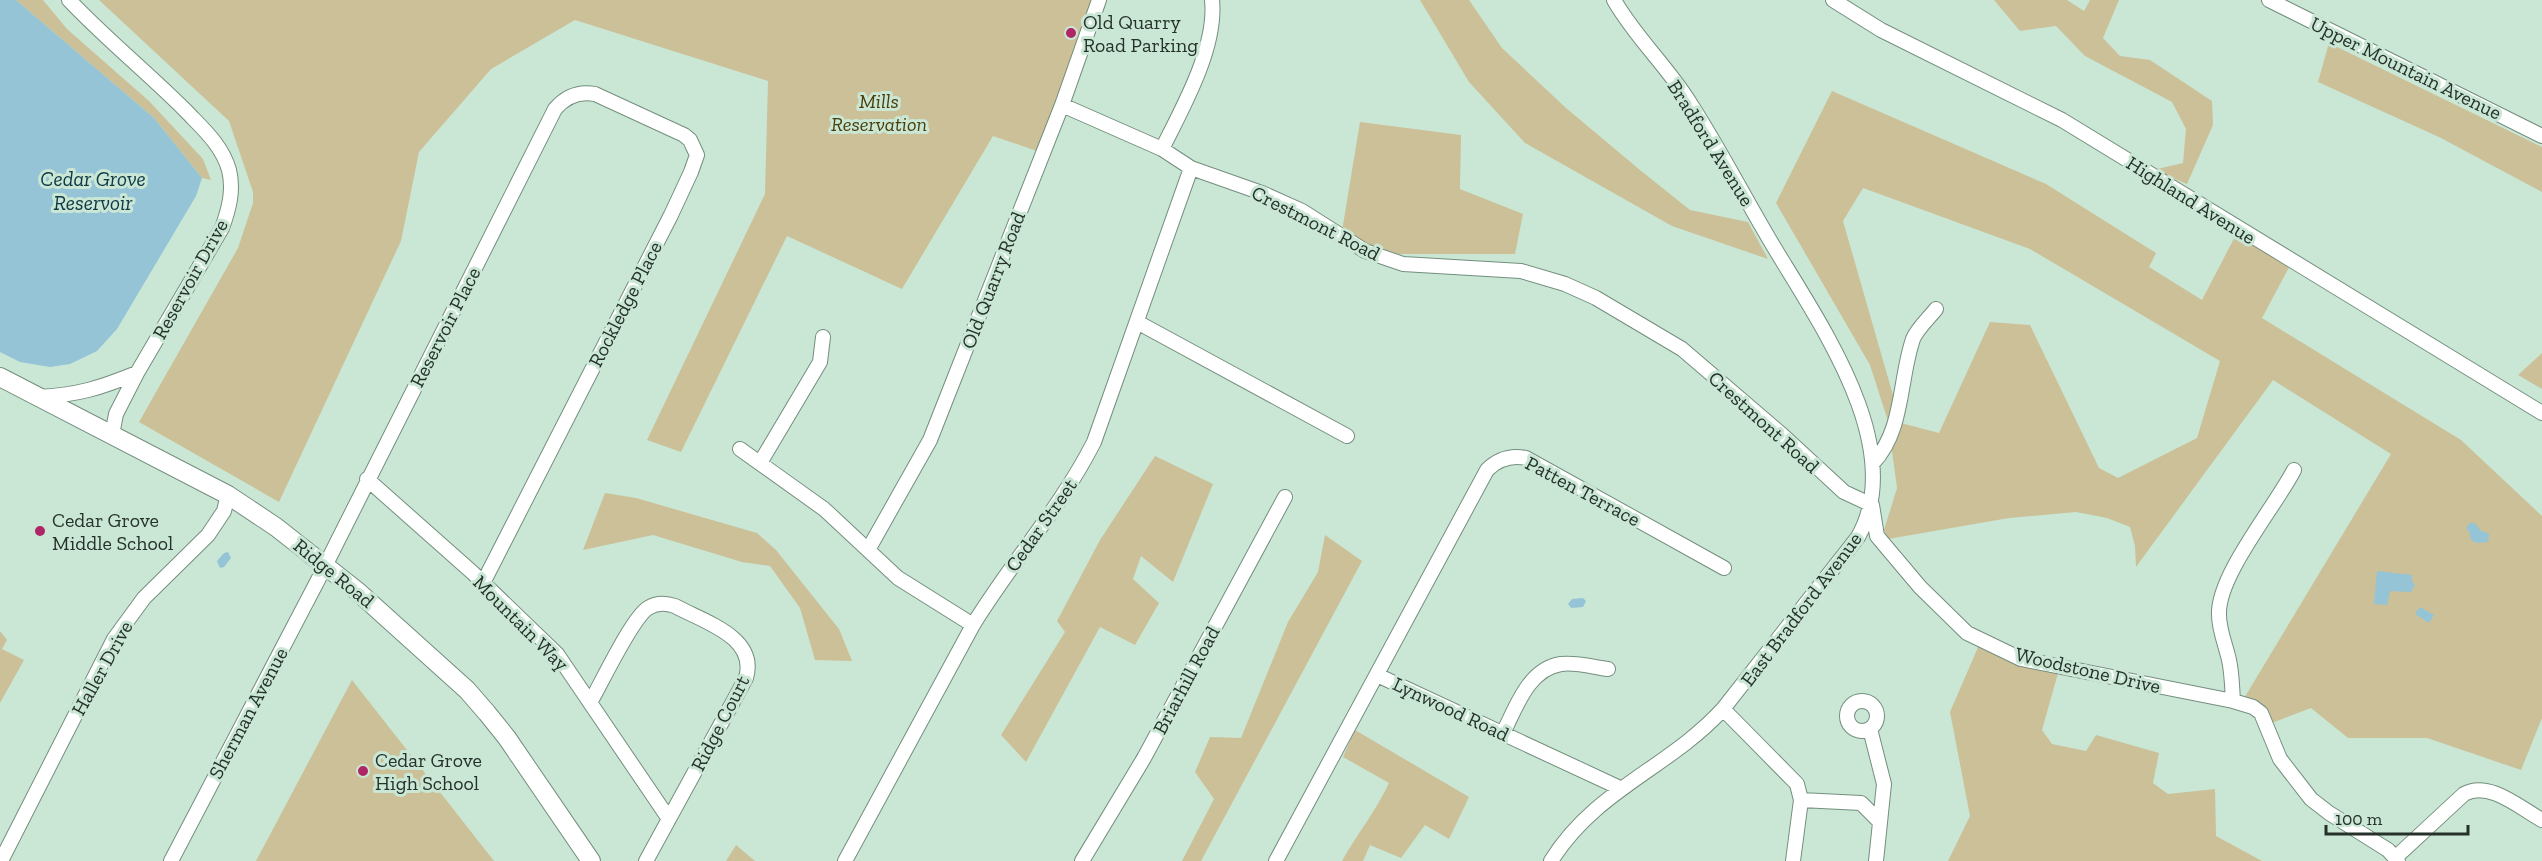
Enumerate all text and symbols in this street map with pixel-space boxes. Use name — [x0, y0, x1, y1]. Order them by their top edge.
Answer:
place label: Old Quarry Road Parking — [1083, 10, 1198, 57]
street label: Upper Mountain Avenue — [2307, 11, 2505, 125]
marker: Old Quarry Road Parking — [1064, 26, 1078, 40]
street label: Bradford Avenue — [1663, 75, 1759, 211]
park label: Mills Reservation — [831, 89, 927, 136]
street label: Highland Avenue — [2122, 151, 2260, 249]
water label: Cedar Grove Reservoir — [40, 166, 146, 215]
street label: Crestmont Road — [1248, 180, 1384, 266]
street label: Old Quarry Road — [956, 208, 1030, 352]
street label: Reservoir Drive — [147, 215, 233, 343]
street label: Rockledge Place — [583, 237, 667, 371]
street label: Reservoir Place — [404, 263, 486, 391]
street label: Crestmont Road — [1704, 366, 1824, 478]
street label: Patten Terrace — [1522, 451, 1644, 531]
street label: Cedar Street — [1000, 473, 1082, 576]
place label: Cedar Grove Middle School — [52, 508, 173, 555]
marker: Cedar Grove Middle School — [33, 524, 47, 538]
street label: East Bradford Avenue — [1735, 527, 1867, 691]
street label: Ridge Road — [289, 533, 379, 613]
street label: Mountain Way — [468, 570, 574, 676]
street label: Haller Drive — [66, 617, 138, 719]
street label: Briarhill Road — [1147, 622, 1225, 738]
street label: Woodstone Drive — [2013, 642, 2163, 698]
street label: Sherman Avenue — [203, 643, 293, 783]
street label: Ridge Court — [686, 671, 755, 775]
street label: Lynwood Road — [1389, 672, 1513, 746]
place label: Cedar Grove High School — [375, 748, 482, 795]
marker: Cedar Grove High School — [356, 764, 370, 778]
scale bar — [2326, 798, 2468, 836]
text: 100 m — [2335, 808, 2383, 830]

